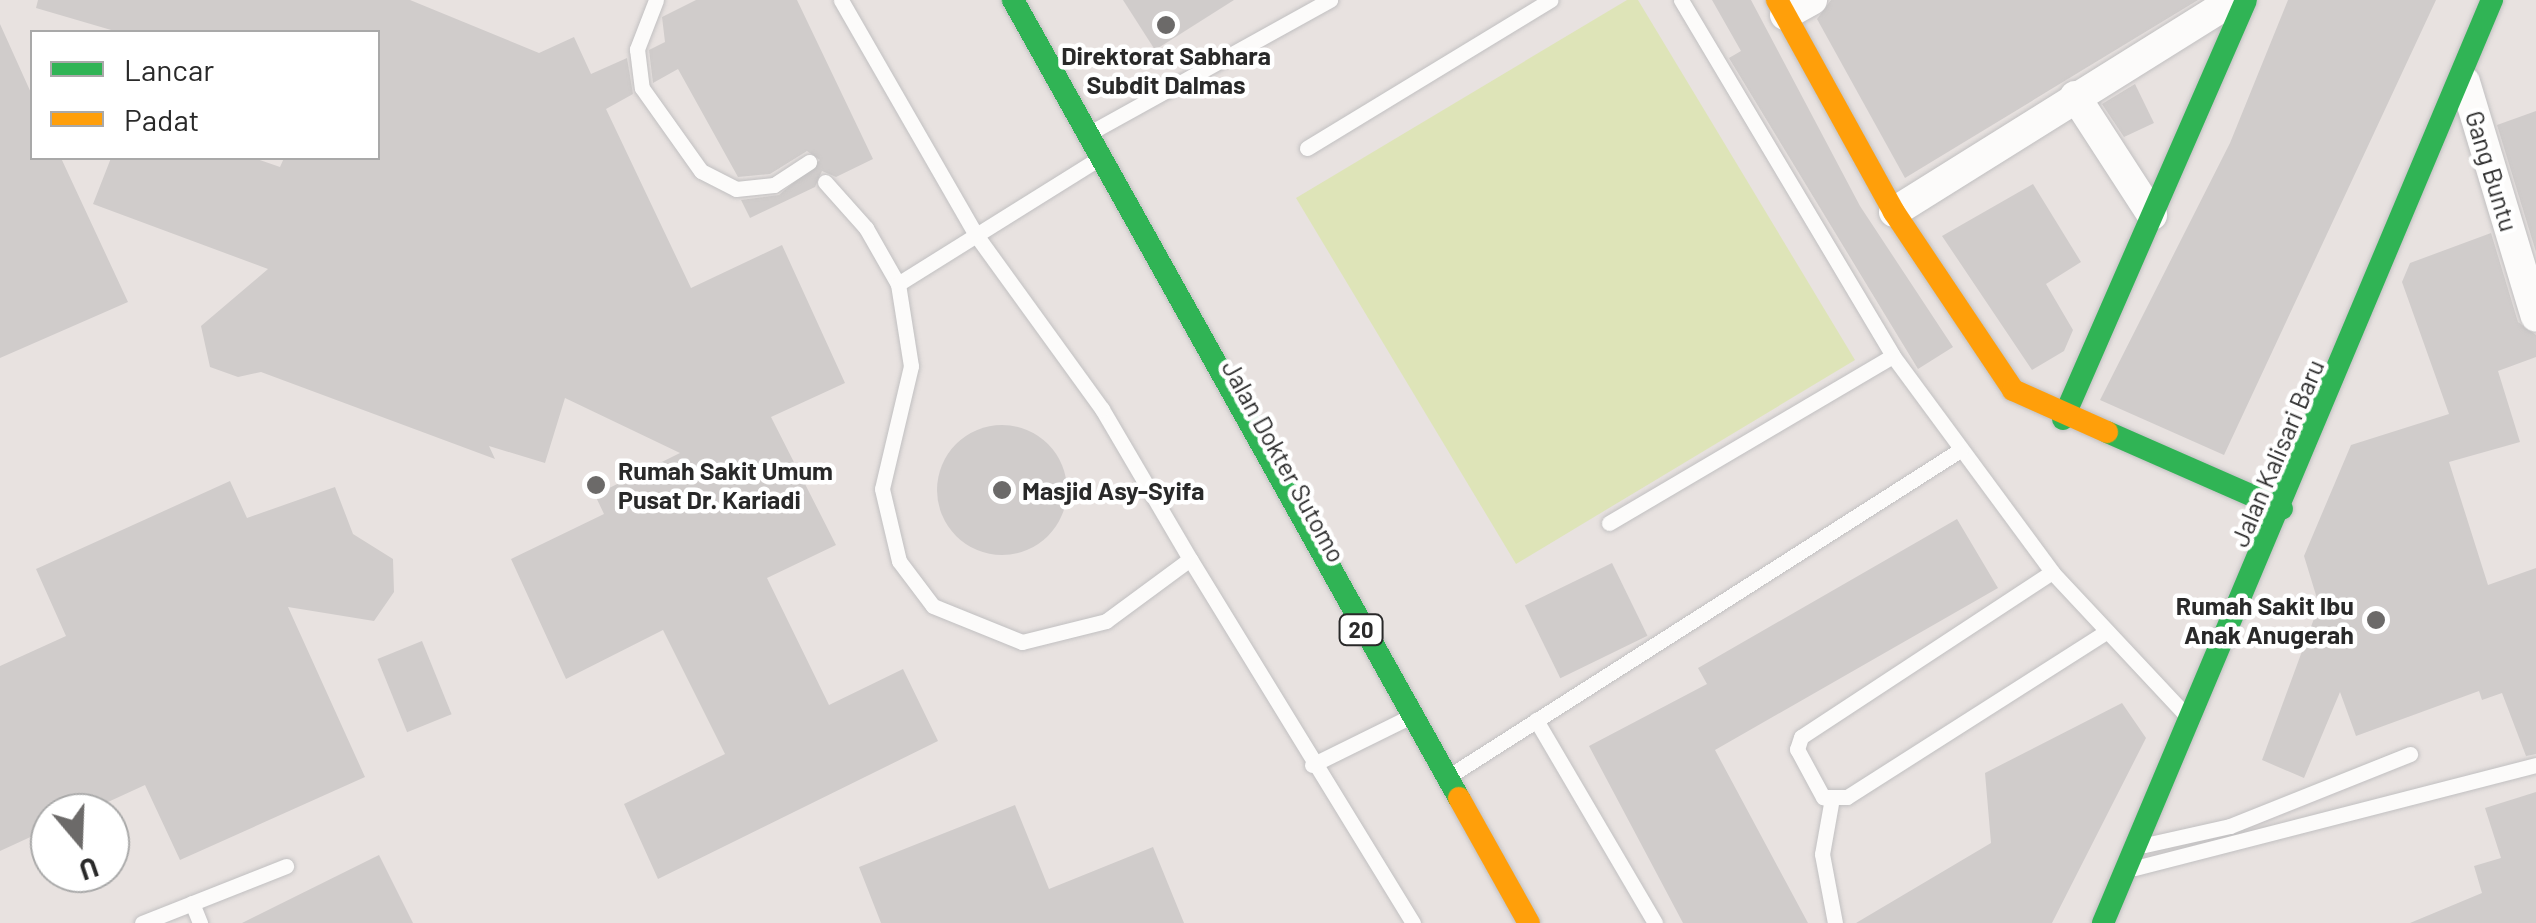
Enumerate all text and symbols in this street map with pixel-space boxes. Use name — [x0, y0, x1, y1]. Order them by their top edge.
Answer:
marker: Direktorat Sabhara Subdit Dalmas — [1155, 14, 1177, 36]
legend — [30, 30, 380, 160]
place label: Direktorat Sabhara Subdit Dalmas — [1061, 41, 1271, 100]
text: Lancar — [124, 51, 214, 87]
text: Padat — [124, 101, 200, 137]
street label: Gang Buntu — [2459, 107, 2525, 235]
street label: Jalan Dokter Sutomo — [1216, 355, 1352, 567]
street label: Jalan Kalisari Baru — [2224, 355, 2330, 551]
place label: Rumah Sakit Umum Pusat Dr. Kariadi — [618, 456, 833, 515]
marker: Rumah Sakit Umum Pusat Dr. Kariadi — [583, 472, 609, 498]
place label: Masjid Asy-Syifa — [1022, 475, 1204, 505]
marker: Masjid Asy-Syifa — [991, 479, 1013, 501]
place label: Rumah Sakit Ibu Anak Anugerah — [2176, 591, 2354, 650]
marker: Rumah Sakit Ibu Anak Anugerah — [2363, 607, 2389, 633]
road number: 20 — [1338, 613, 1384, 647]
north arrow — [30, 793, 130, 893]
text: U — [75, 851, 103, 888]

